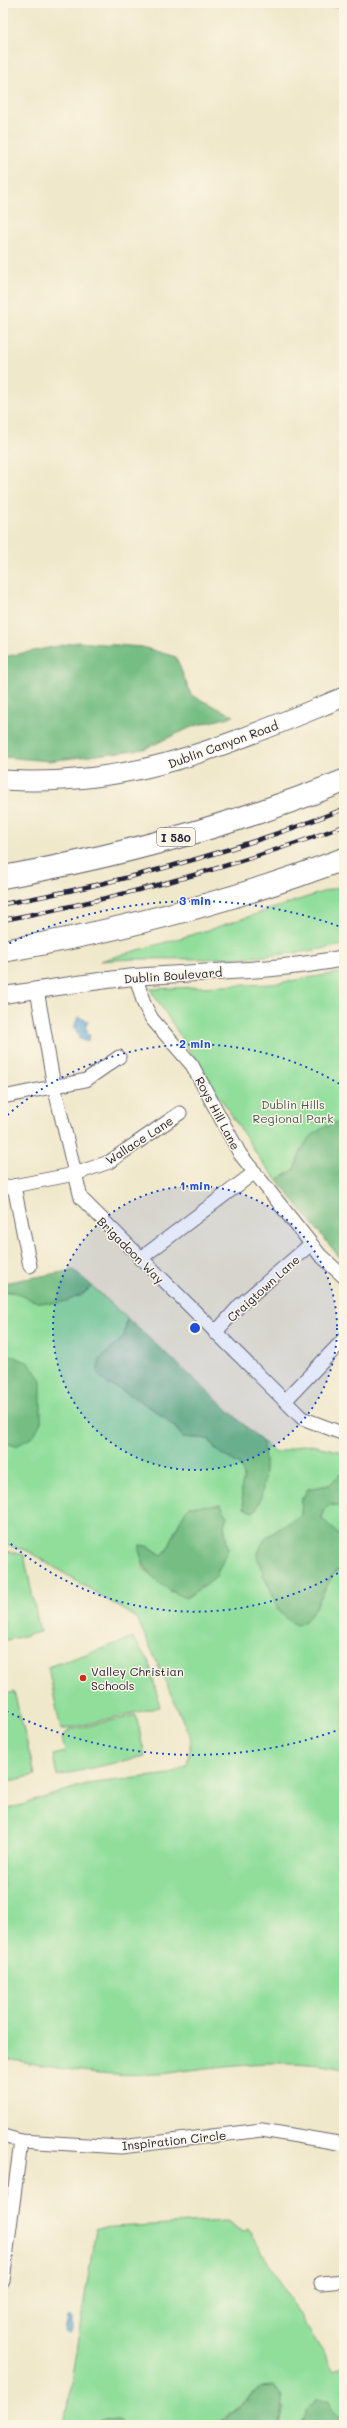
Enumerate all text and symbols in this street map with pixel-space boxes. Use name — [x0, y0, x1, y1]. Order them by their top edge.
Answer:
street label: Dublin Canyon Road — [166, 716, 281, 771]
road number: I 580 — [157, 828, 195, 846]
text: 3 min — [179, 892, 211, 908]
street label: Dublin Boulevard — [123, 964, 223, 986]
text: 2 min — [179, 1035, 211, 1051]
street label: Roys Hill Lane — [192, 1074, 244, 1152]
park label: Dublin Hills Regional Park — [252, 1096, 334, 1126]
street label: Wallace Lane — [102, 1112, 176, 1168]
text: 1 min — [180, 1177, 210, 1193]
street label: Brigadoon Way — [94, 1213, 168, 1287]
street label: Craigtown Lane — [223, 1251, 303, 1325]
centre of rings — [188, 1321, 202, 1335]
place label: Valley Christian Schools — [91, 1663, 184, 1693]
marker: Valley Christian Schools — [78, 1673, 88, 1683]
street label: Inspiration Circle — [121, 2127, 227, 2153]

